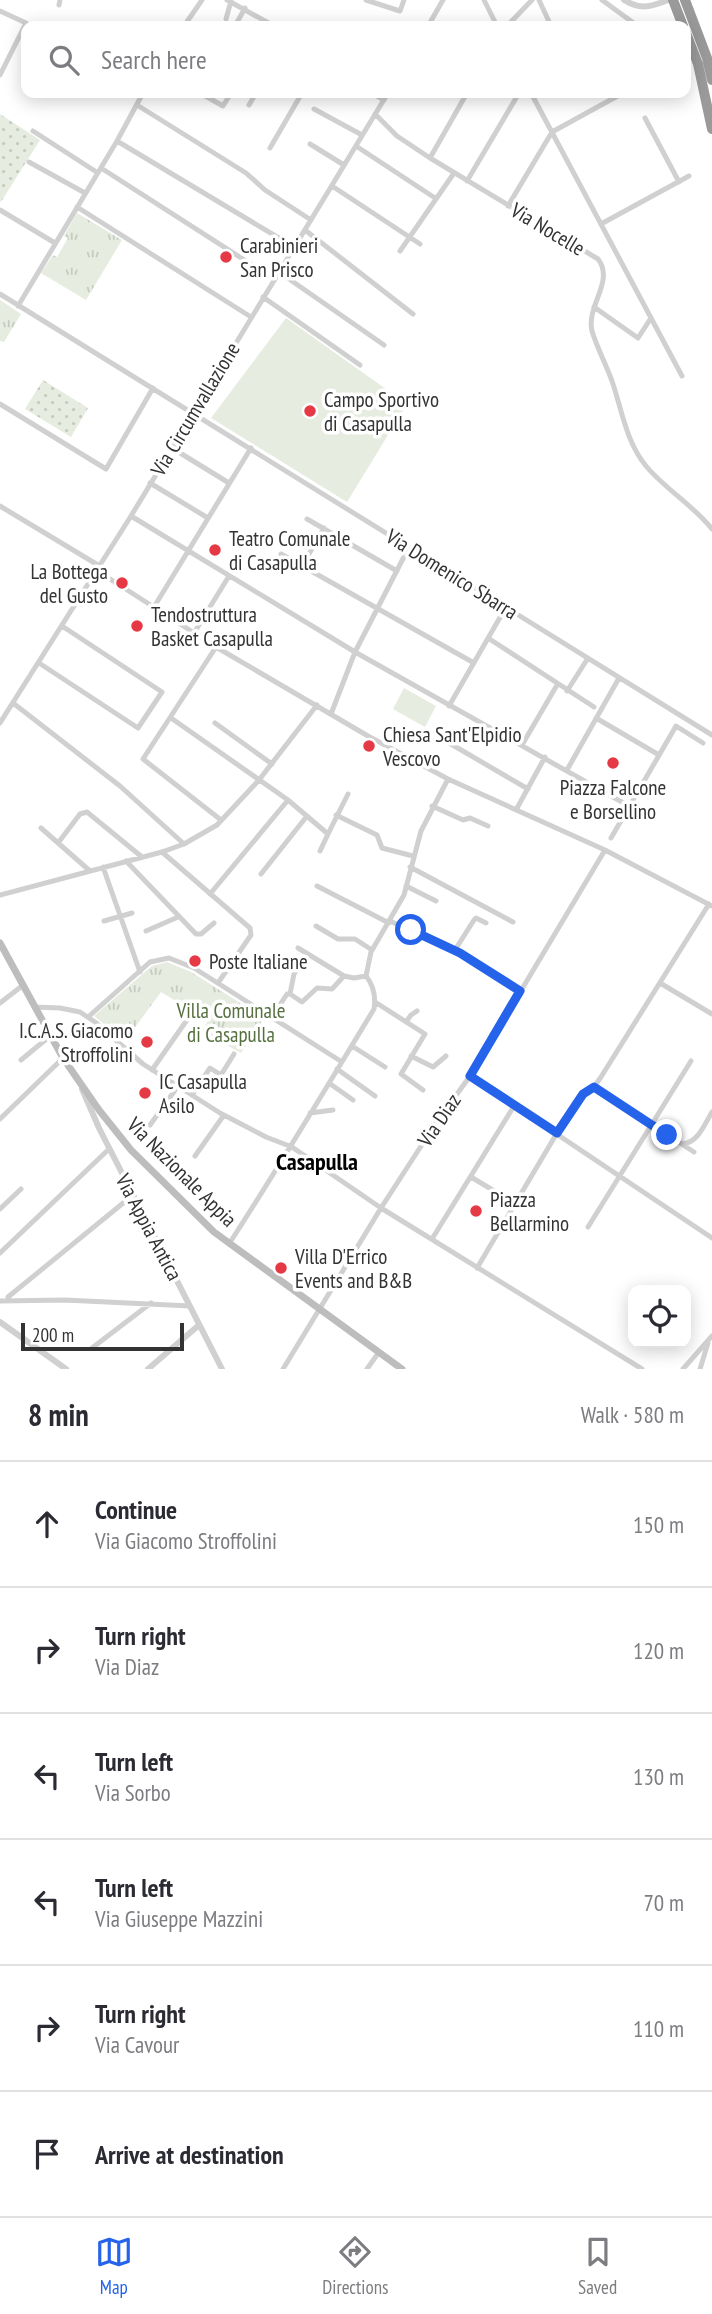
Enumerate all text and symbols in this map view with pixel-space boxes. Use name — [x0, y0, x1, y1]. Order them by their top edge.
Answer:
search box — [21, 21, 691, 98]
icon: search — [45, 41, 83, 79]
text: Search here — [101, 43, 207, 76]
street label: Via Nocelle — [505, 196, 590, 262]
place label: Carabinieri San Prisco — [240, 232, 318, 283]
marker: Carabinieri San Prisco — [218, 249, 234, 265]
street label: Via Circumvallazione — [144, 337, 245, 482]
place label: Campo Sportivo di Casapulla — [324, 386, 439, 437]
marker: Campo Sportivo di Casapulla — [302, 403, 318, 419]
street label: Via Domenico Sbarra — [380, 522, 523, 625]
place label: Teatro Comunale di Casapulla — [229, 525, 350, 576]
marker: Teatro Comunale di Casapulla — [207, 542, 223, 558]
place label: La Bottega del Gusto — [30, 558, 108, 609]
marker: La Bottega del Gusto — [114, 575, 130, 591]
place label: Tendostruttura Basket Casapulla — [151, 601, 273, 652]
marker: Tendostruttura Basket Casapulla — [129, 618, 145, 634]
place label: Chiesa Sant'Elpidio Vescovo — [382, 721, 522, 772]
marker: Chiesa Sant'Elpidio Vescovo — [361, 738, 377, 754]
marker: Piazza Falcone e Borsellino — [605, 755, 621, 771]
place label: Piazza Falcone e Borsellino — [560, 774, 666, 825]
route start — [395, 914, 426, 945]
place label: Poste Italiane — [209, 948, 308, 975]
marker: Poste Italiane — [187, 953, 203, 969]
park label: Villa Comunale di Casapulla — [176, 997, 286, 1048]
place label: I.C.A.S. Giacomo Stroffolini — [19, 1017, 133, 1068]
marker: I.C.A.S. Giacomo Stroffolini — [139, 1034, 155, 1050]
place label: IC Casapulla Asilo — [159, 1068, 247, 1119]
marker: IC Casapulla Asilo — [137, 1085, 153, 1101]
street label: Via Diaz — [411, 1088, 467, 1153]
street label: Via Nazionale Appia — [121, 1111, 243, 1233]
route end — [651, 1119, 682, 1150]
district label: Casapulla — [276, 1146, 358, 1177]
street label: Via Appia Antica — [109, 1168, 188, 1285]
place label: Piazza Bellarmino — [490, 1186, 569, 1237]
marker: Piazza Bellarmino — [468, 1203, 484, 1219]
place label: Villa D'Errico Events and B&B — [294, 1243, 412, 1294]
marker: Villa D'Errico Events and B&B — [273, 1260, 289, 1276]
map controls — [628, 1285, 691, 1348]
button: locate — [628, 1285, 691, 1348]
scale bar — [21, 1320, 184, 1352]
text: 200 m — [32, 1323, 74, 1347]
text: 8 min — [28, 1395, 89, 1434]
text: Walk · 580 m — [581, 1400, 684, 1429]
text: Continue — [95, 1493, 177, 1526]
icon: ahead — [28, 1505, 66, 1543]
text: 150 m — [633, 1510, 684, 1539]
text: Via Giacomo Stroffolini — [95, 1526, 277, 1555]
text: Turn right — [95, 1619, 186, 1652]
icon: right — [28, 1631, 66, 1669]
text: 120 m — [633, 1636, 684, 1665]
text: Via Diaz — [95, 1652, 159, 1681]
text: Turn left — [95, 1745, 173, 1778]
icon: left — [28, 1757, 66, 1795]
text: 130 m — [633, 1762, 684, 1791]
text: Via Sorbo — [95, 1778, 171, 1807]
text: Turn left — [95, 1871, 173, 1904]
icon: left — [28, 1883, 66, 1921]
text: 70 m — [643, 1888, 684, 1917]
text: Via Giuseppe Mazzini — [95, 1904, 263, 1933]
text: Turn right — [95, 1997, 186, 2030]
icon: right — [28, 2009, 66, 2047]
text: 110 m — [633, 2014, 684, 2043]
text: Via Cavour — [95, 2030, 179, 2059]
icon: arrive — [28, 2135, 66, 2173]
text: Arrive at destination — [95, 2138, 284, 2171]
tab: Map — [95, 2233, 133, 2299]
tab: Directions — [322, 2233, 388, 2299]
tab: Saved — [578, 2233, 617, 2299]

